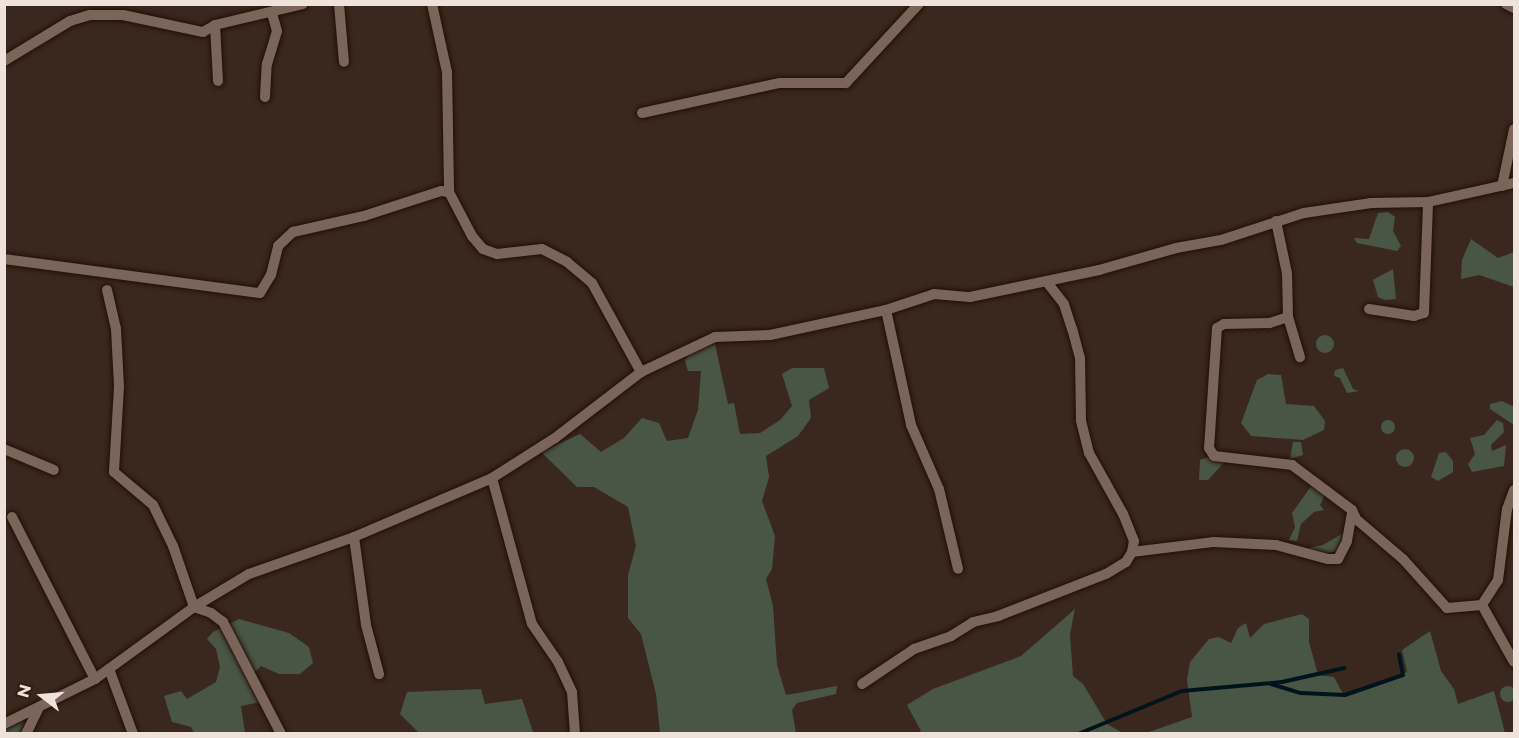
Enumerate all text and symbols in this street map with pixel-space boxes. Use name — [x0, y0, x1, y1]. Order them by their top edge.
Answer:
north arrow — [12, 666, 72, 726]
text: N — [13, 682, 35, 700]

